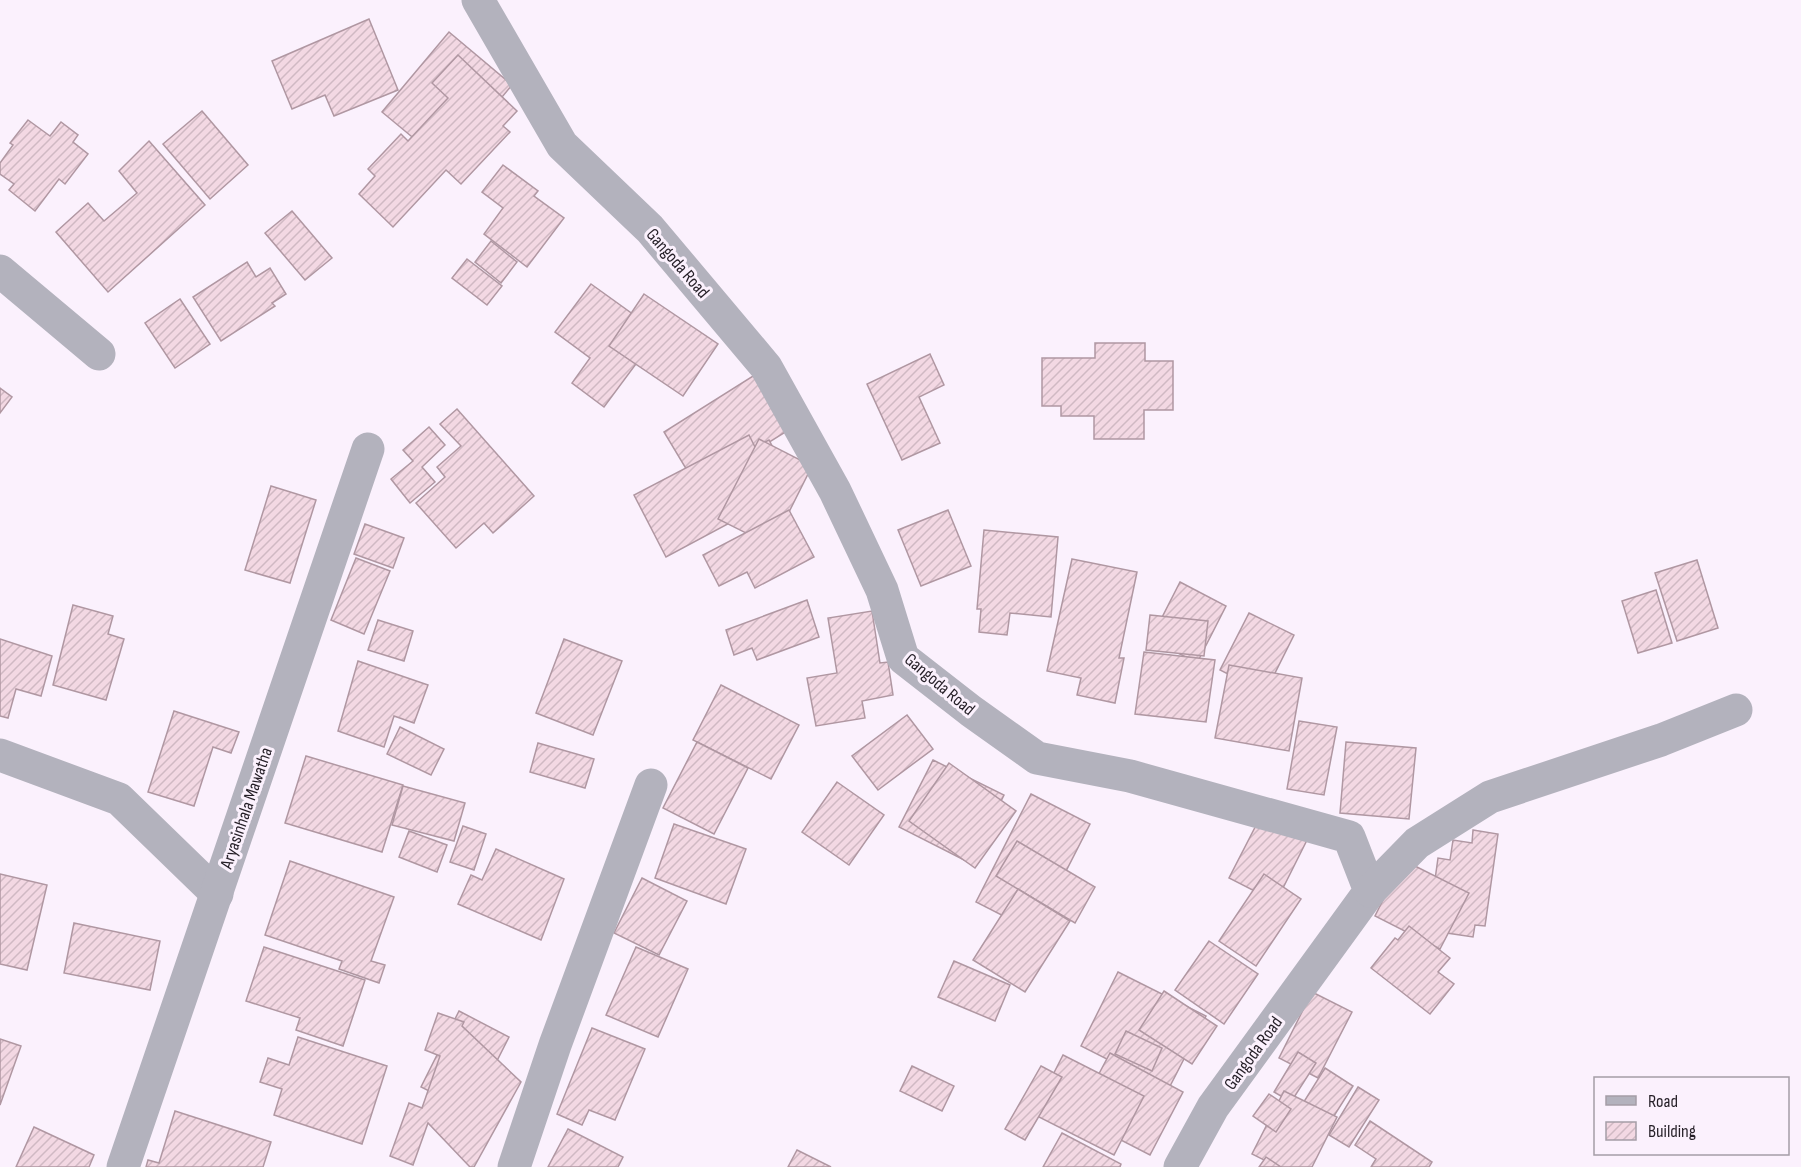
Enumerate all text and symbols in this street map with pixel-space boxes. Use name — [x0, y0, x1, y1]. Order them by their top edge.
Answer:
street label: Gangoda Road — [642, 224, 714, 302]
street label: Gangoda Road — [900, 649, 979, 720]
street label: Aryasinhala Mawatha — [216, 745, 277, 872]
street label: Gangoda Road — [1220, 1013, 1287, 1094]
legend — [1594, 1077, 1789, 1155]
text: Road — [1648, 1091, 1678, 1112]
text: Building — [1648, 1121, 1696, 1142]

